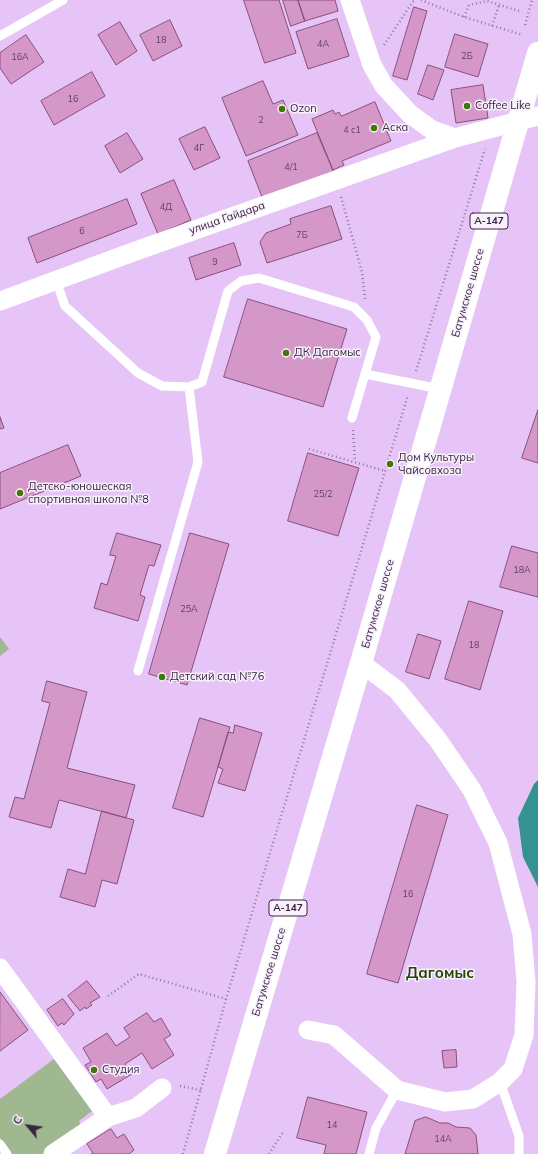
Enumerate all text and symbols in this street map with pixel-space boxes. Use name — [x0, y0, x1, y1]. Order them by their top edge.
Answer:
house number: 18 — [156, 35, 166, 45]
house number: 4А — [317, 39, 329, 49]
house number: 2Б — [461, 51, 473, 61]
house number: 16А — [11, 52, 29, 62]
house number: 16 — [68, 94, 78, 104]
place label: Coffee Like — [475, 99, 530, 113]
marker: Coffee Like — [462, 101, 472, 111]
place label: Ozon — [290, 102, 317, 116]
marker: Ozon — [277, 104, 287, 114]
house number: 2 — [258, 115, 264, 125]
place label: Аска — [382, 121, 408, 135]
marker: Аска — [369, 123, 379, 133]
house number: 4 с1 — [343, 125, 361, 135]
house number: 4Г — [194, 143, 204, 153]
house number: 4/1 — [284, 162, 298, 172]
street label: улица Гайдара — [187, 199, 267, 237]
house number: 4Д — [160, 202, 172, 212]
road number: А-147 — [470, 213, 508, 229]
house number: 6 — [79, 226, 85, 236]
house number: 7Б — [296, 230, 308, 240]
street label: Батумское шоссе — [449, 247, 487, 339]
house number: 9 — [212, 257, 218, 267]
place label: ДК Дагомыс — [294, 346, 361, 360]
marker: ДК Дагомыс — [281, 348, 291, 358]
place label: Дом Культуры Чайсовхоза — [398, 451, 474, 477]
marker: Дом Культуры Чайсовхоза — [385, 459, 395, 469]
place label: Детско-юношеская спортивная школа №8 — [28, 480, 149, 506]
marker: Детско-юношеская спортивная школа №8 — [15, 488, 25, 498]
house number: 25/2 — [314, 489, 332, 499]
street label: Батумское шоссе — [359, 558, 397, 650]
house number: 18А — [513, 565, 531, 575]
house number: 25А — [180, 604, 198, 614]
house number: 18 — [469, 640, 479, 650]
place label: Детский сад №76 — [170, 670, 264, 684]
marker: Детский сад №76 — [157, 672, 167, 682]
house number: 16 — [403, 889, 413, 899]
road number: А-147 — [269, 900, 307, 916]
street label: Батумское шоссе — [249, 926, 289, 1018]
district label: Дагомыс — [406, 964, 474, 982]
place label: Студия — [102, 1063, 140, 1077]
marker: Студия — [89, 1065, 99, 1075]
north arrow — [8, 1106, 48, 1146]
text: С — [10, 1113, 25, 1127]
house number: 14 — [327, 1120, 337, 1130]
house number: 14А — [434, 1134, 452, 1144]

